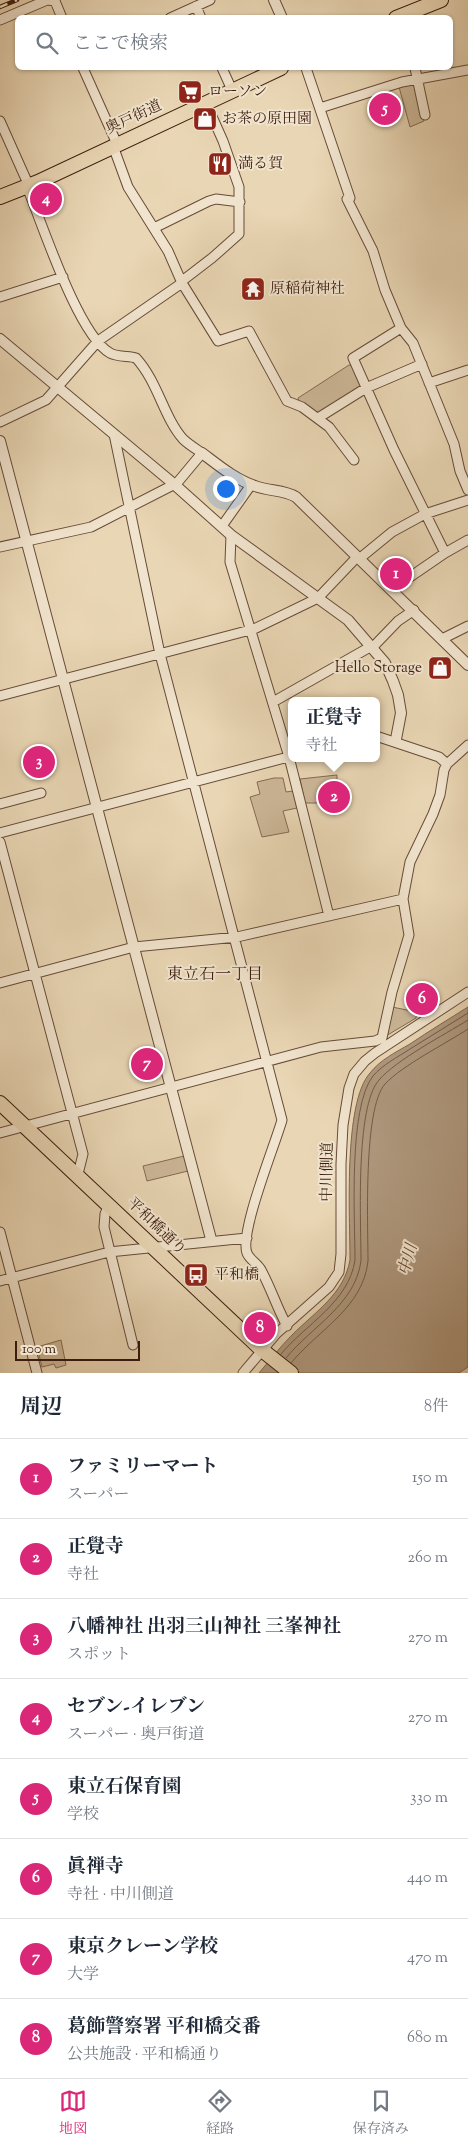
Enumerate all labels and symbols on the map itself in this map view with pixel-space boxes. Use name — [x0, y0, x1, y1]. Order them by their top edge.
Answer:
supermarket icon: ローソン — [177, 79, 203, 105]
place label: ローソン — [208, 82, 267, 103]
pin: 5 — [369, 90, 401, 128]
street label: 奥戸街道 — [102, 96, 166, 140]
shop icon: お茶の原田園 — [192, 106, 218, 132]
place label: お茶の原田園 — [222, 109, 312, 130]
restaurant icon: 満る賀 — [207, 151, 233, 177]
place label: 満る賀 — [238, 154, 283, 175]
pin: 4 — [30, 180, 62, 218]
temple icon: 原稲荷神社 — [240, 276, 266, 302]
place label: 原稲荷神社 — [270, 279, 345, 300]
your location — [213, 476, 239, 502]
pin: 1 — [380, 555, 412, 593]
shop icon: Hello Storage — [427, 655, 453, 681]
place label: Hello Storage — [335, 658, 422, 679]
pin: 3 — [23, 743, 55, 781]
pin: 2 — [318, 778, 350, 816]
district label: 東立石一丁目 — [167, 964, 263, 987]
pin: 6 — [406, 980, 438, 1018]
pin: 7 — [131, 1045, 163, 1083]
street label: 中川側道 — [317, 1142, 339, 1202]
street label: 平和橋通り — [122, 1193, 190, 1261]
water label: 中川 — [394, 1240, 425, 1278]
bus stop icon: 平和橋 — [183, 1262, 209, 1288]
place label: 平和橋 — [214, 1265, 259, 1286]
pin: 8 — [244, 1309, 276, 1347]
scale bar — [15, 1338, 140, 1361]

